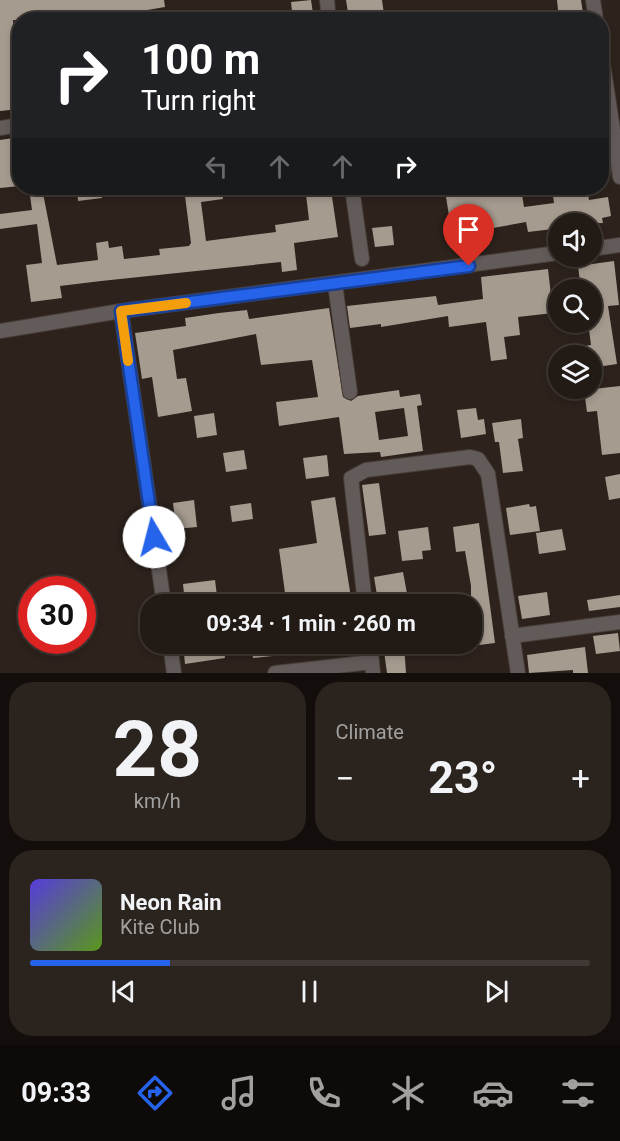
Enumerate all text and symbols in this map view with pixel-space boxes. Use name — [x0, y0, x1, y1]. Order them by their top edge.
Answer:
text: 100 m — [141, 35, 260, 84]
icon: right — [42, 36, 120, 114]
text: Turn right — [141, 85, 256, 117]
icon: left — [200, 150, 233, 183]
icon: ahead — [263, 150, 296, 183]
icon: ahead — [326, 150, 359, 183]
icon: right — [389, 150, 422, 183]
pin — [443, 204, 494, 266]
icon: arrive — [452, 213, 485, 246]
map controls — [548, 213, 602, 399]
button: sound — [548, 213, 602, 267]
button: search — [548, 279, 602, 333]
button: layers — [548, 345, 602, 399]
position arrow — [122, 505, 186, 569]
speed limit sign: 30 — [18, 576, 96, 654]
text: 09:34 · 1 min · 260 m — [206, 611, 416, 636]
text: 28 — [112, 704, 202, 795]
text: Climate — [336, 720, 404, 744]
text: 23° — [428, 751, 497, 804]
text: − — [336, 759, 354, 798]
text: + — [571, 759, 590, 798]
text: km/h — [134, 789, 181, 813]
text: Neon Rain — [120, 890, 222, 915]
text: Kite Club — [120, 915, 200, 939]
icon: previous — [107, 975, 140, 1008]
icon: pause — [293, 975, 326, 1008]
icon: next — [480, 975, 513, 1008]
icon: directions — [134, 1072, 176, 1114]
icon: music — [218, 1072, 260, 1114]
icon: phone — [303, 1072, 345, 1114]
icon: climate — [387, 1072, 429, 1114]
icon: car — [472, 1072, 514, 1114]
icon: filters — [557, 1072, 599, 1114]
text: 09:33 — [21, 1077, 91, 1109]

